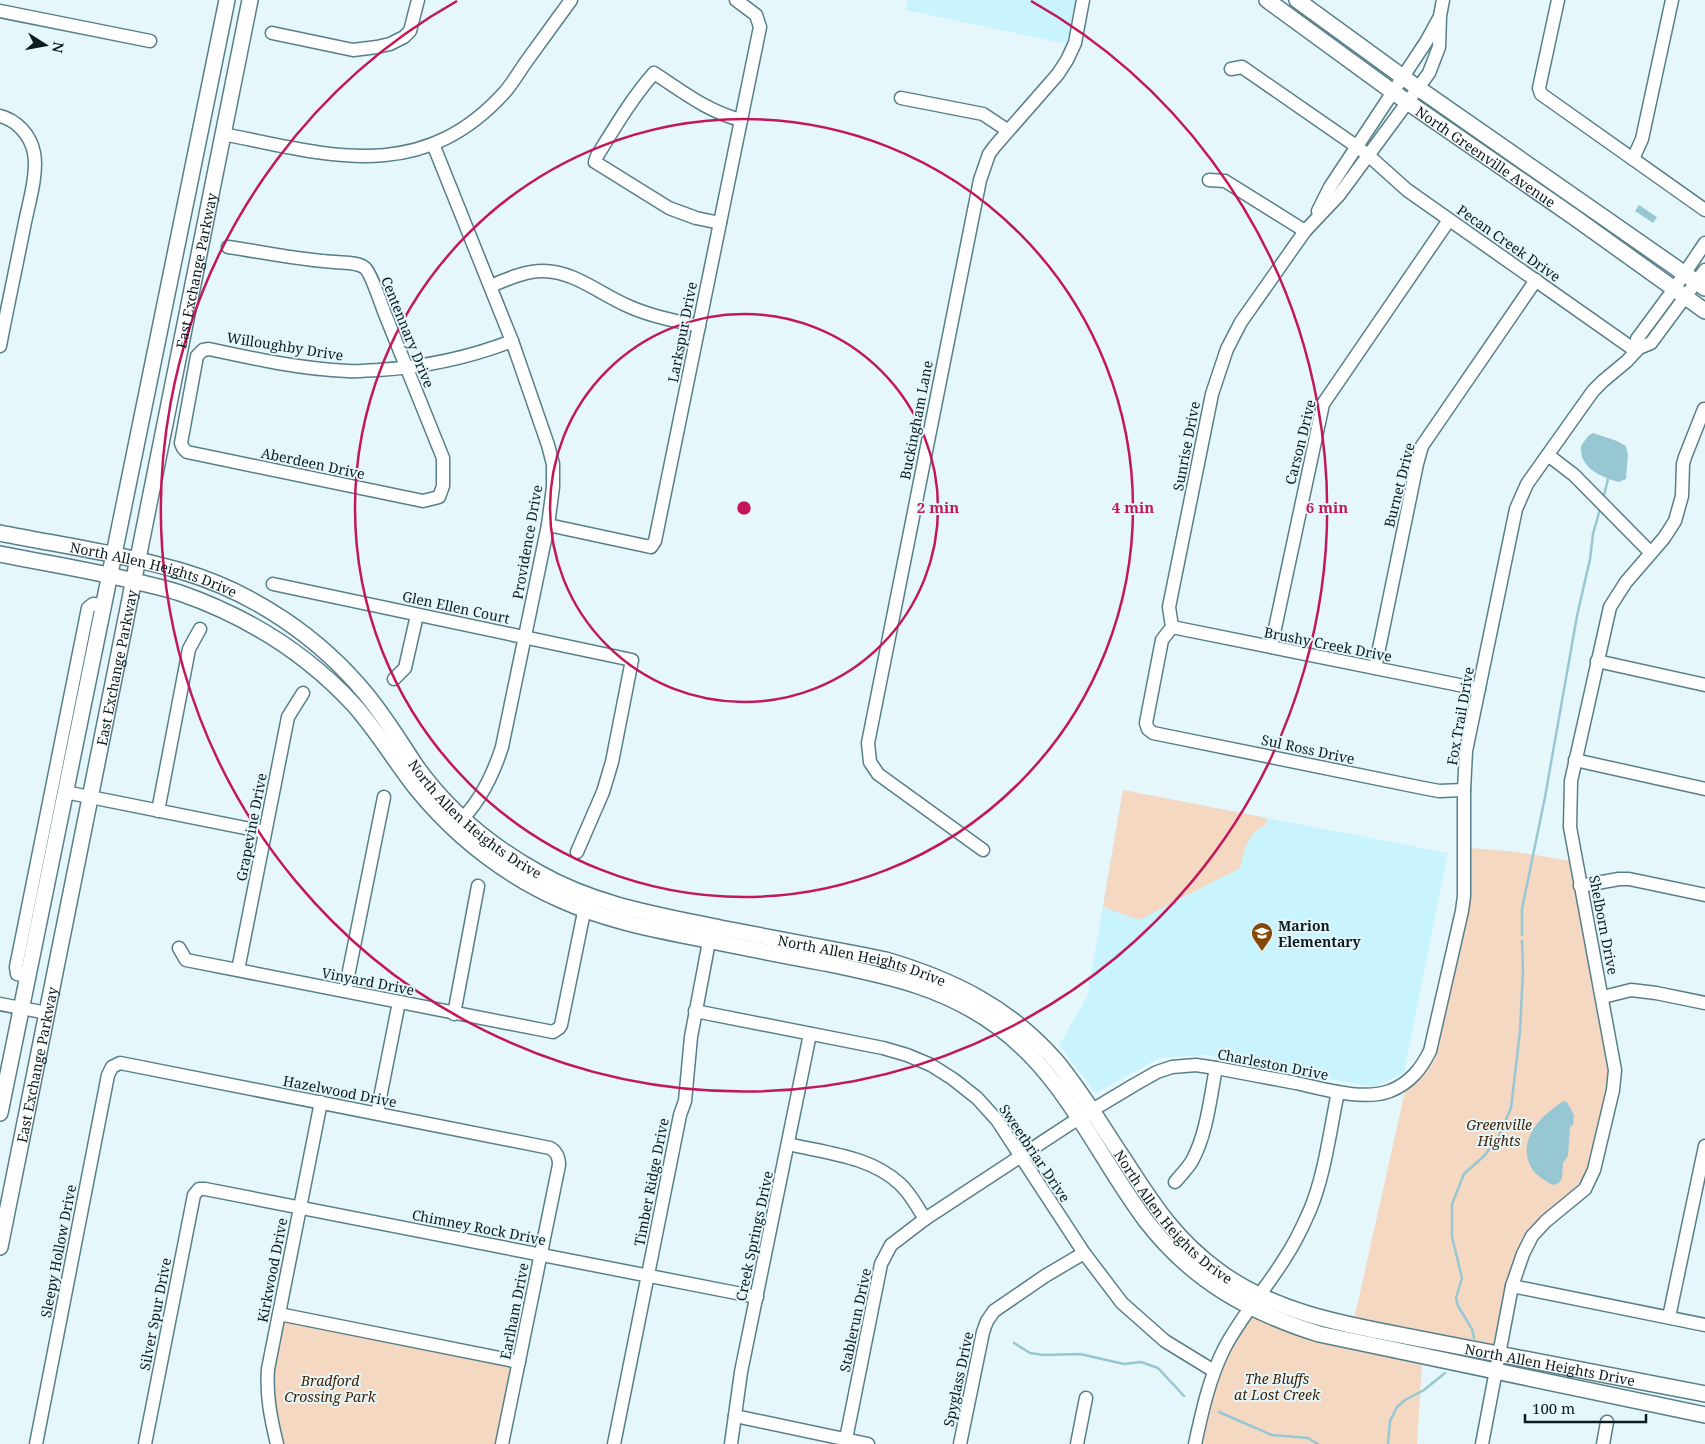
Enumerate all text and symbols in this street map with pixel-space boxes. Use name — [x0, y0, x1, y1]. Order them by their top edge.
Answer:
north arrow — [20, 20, 70, 70]
text: N — [48, 40, 69, 55]
street label: North Greenville Avenue — [1412, 101, 1560, 211]
street label: East Exchange Parkway — [171, 191, 221, 350]
street label: Pecan Creek Drive — [1453, 200, 1565, 286]
street label: Centennary Drive — [377, 274, 439, 390]
street label: Larkspur Drive — [663, 280, 701, 384]
street label: Willoughby Drive — [225, 327, 345, 365]
street label: Buckingham Lane — [895, 359, 937, 481]
street label: Carson Drive — [1280, 398, 1320, 486]
street label: Sunrise Drive — [1168, 400, 1204, 492]
street label: Burnet Drive — [1379, 441, 1419, 529]
street label: Aberdeen Drive — [259, 443, 367, 483]
street label: Providence Drive — [508, 483, 546, 601]
text: 2 min — [917, 497, 959, 517]
text: 4 min — [1112, 497, 1154, 517]
text: 6 min — [1306, 497, 1348, 517]
centre of rings — [735, 499, 753, 517]
street label: North Allen Heights Drive — [69, 537, 240, 601]
street label: Glen Ellen Court — [401, 586, 511, 628]
street label: East Exchange Parkway — [91, 588, 141, 747]
street label: Brushy Creek Drive — [1262, 622, 1394, 666]
street label: Fox Trail Drive — [1442, 665, 1478, 767]
street label: Sul Ross Drive — [1260, 730, 1356, 768]
street label: North Allen Heights Drive — [404, 755, 545, 882]
street label: Grapevine Drive — [231, 771, 271, 883]
street label: Shelborn Drive — [1585, 874, 1623, 976]
place label: Marion Elementary — [1278, 916, 1362, 951]
school or university icon: Marion Elementary — [1250, 921, 1274, 952]
street label: North Allen Heights Drive — [776, 930, 949, 990]
street label: Vinyard Drive — [320, 963, 416, 999]
street label: East Exchange Parkway — [12, 985, 61, 1144]
street label: Charleston Drive — [1216, 1044, 1330, 1084]
street label: Hazelwood Drive — [282, 1071, 398, 1111]
street label: Sweetbriar Drive — [995, 1100, 1075, 1206]
park label: Greenville Hights — [1466, 1115, 1532, 1150]
street label: Timber Ridge Drive — [629, 1116, 673, 1248]
street label: North Allen Heights Drive — [1110, 1146, 1237, 1288]
street label: Creek Springs Drive — [731, 1169, 777, 1303]
street label: Sleepy Hollow Drive — [36, 1183, 80, 1319]
street label: Chimney Rock Drive — [410, 1205, 548, 1249]
street label: Kirkwood Drive — [253, 1216, 291, 1324]
street label: Silver Spur Drive — [135, 1256, 175, 1372]
street label: Earlham Drive — [495, 1261, 533, 1361]
street label: Stablerun Drive — [835, 1266, 875, 1374]
street label: Spyglass Drive — [939, 1330, 977, 1428]
street label: North Allen Heights Drive — [1463, 1338, 1637, 1390]
park label: The Bluffs at Lost Creek — [1234, 1369, 1321, 1404]
park label: Bradford Crossing Park — [284, 1371, 377, 1406]
scale bar — [1525, 1392, 1646, 1424]
text: 100 m — [1532, 1398, 1575, 1418]

